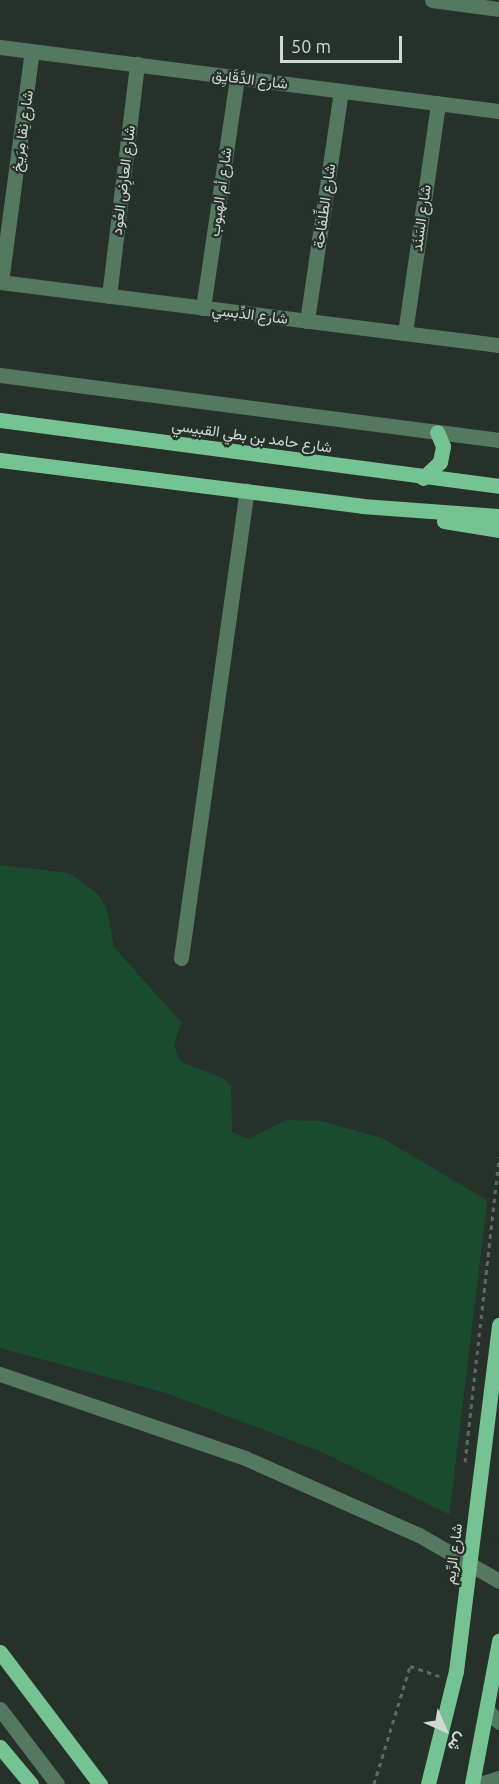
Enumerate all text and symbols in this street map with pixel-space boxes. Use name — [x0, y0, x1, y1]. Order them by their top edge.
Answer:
scale bar — [283, 24, 404, 62]
text: 50 m — [291, 36, 331, 56]
street label: شارع الدَّقَايِق — [211, 65, 289, 93]
street label: شارع نِقا مِرَيخ — [7, 89, 37, 173]
street label: شارع العارِض العُود — [107, 124, 139, 236]
street label: شارع أم الهبوب — [205, 146, 235, 238]
street label: شارع الطِّلفاحة — [309, 162, 339, 250]
street label: شارع السَنَد — [407, 184, 435, 252]
street label: شارع الدِّبسِي — [211, 300, 289, 328]
street label: شارع حامد بن بطي القبيسي — [171, 416, 333, 456]
street label: شارع الرِّيم — [440, 1522, 466, 1586]
north arrow — [415, 1700, 475, 1760]
text: ش — [445, 1730, 471, 1756]

